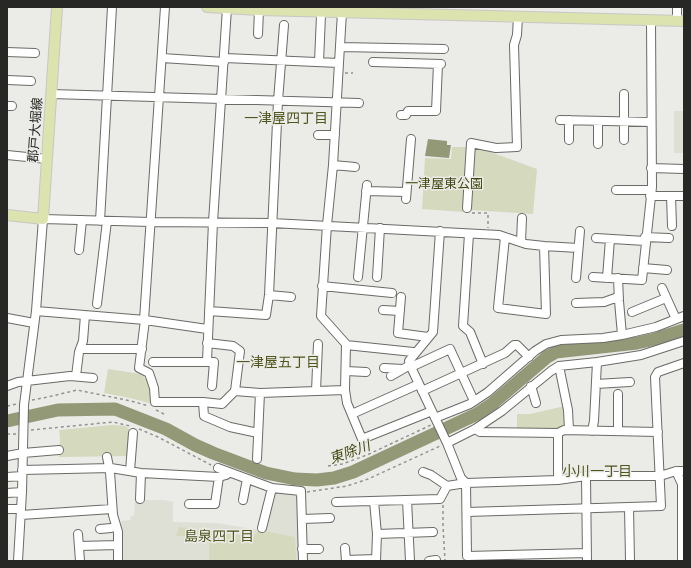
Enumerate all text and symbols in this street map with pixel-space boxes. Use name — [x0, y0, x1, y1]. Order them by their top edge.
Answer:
street label: 郡戸大堀線 — [26, 97, 46, 163]
district label: 一津屋四丁目 — [244, 111, 328, 127]
park label: 一津屋東公園 — [405, 176, 483, 192]
district label: 一津屋五丁目 — [236, 355, 320, 371]
water label: 東除川 — [327, 438, 373, 468]
district label: 小川一丁目 — [562, 464, 632, 480]
district label: 島泉四丁目 — [184, 529, 254, 545]

